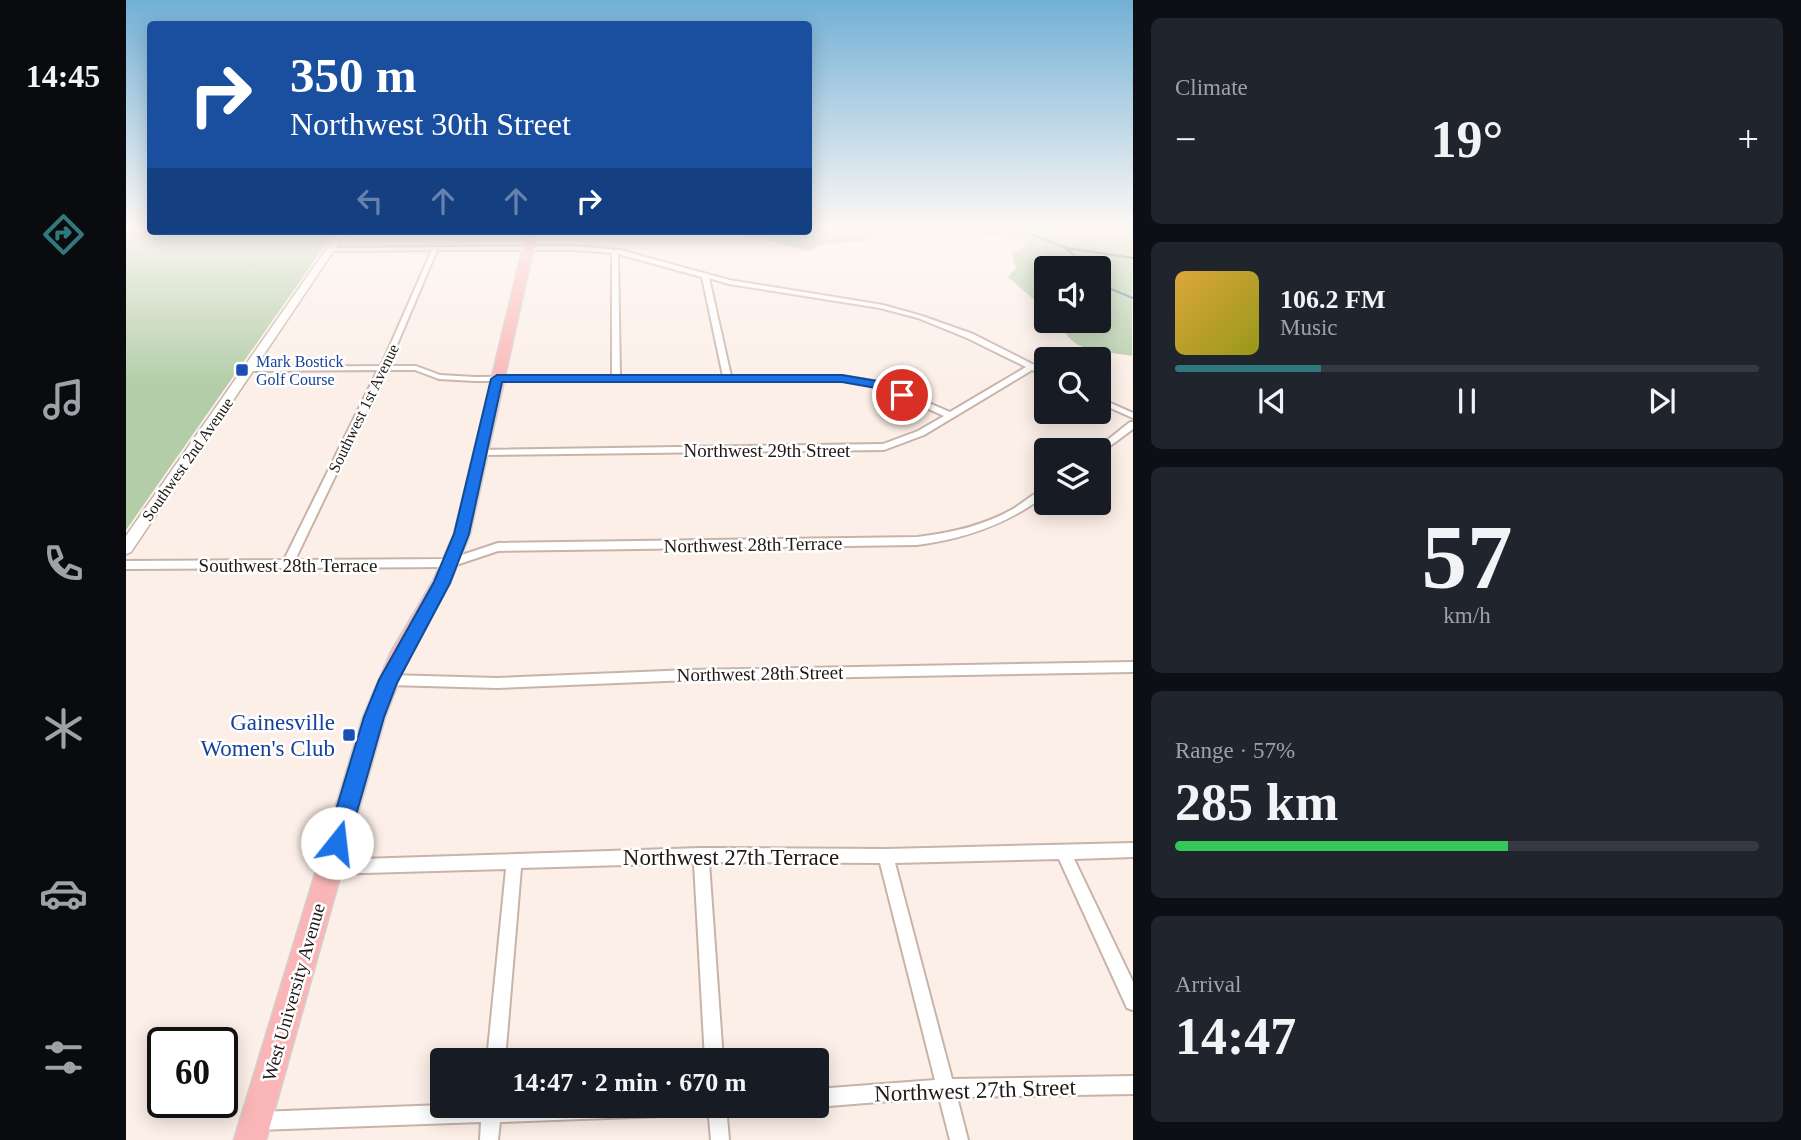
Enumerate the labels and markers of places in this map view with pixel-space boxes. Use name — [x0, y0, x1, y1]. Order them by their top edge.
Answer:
place label: Mark Bostick Golf Course — [256, 353, 344, 388]
marker: Mark Bostick Golf Course — [234, 362, 250, 378]
pin — [872, 365, 932, 425]
place label: Gainesville Women's Club — [200, 710, 335, 761]
marker: Gainesville Women's Club — [341, 727, 357, 743]

